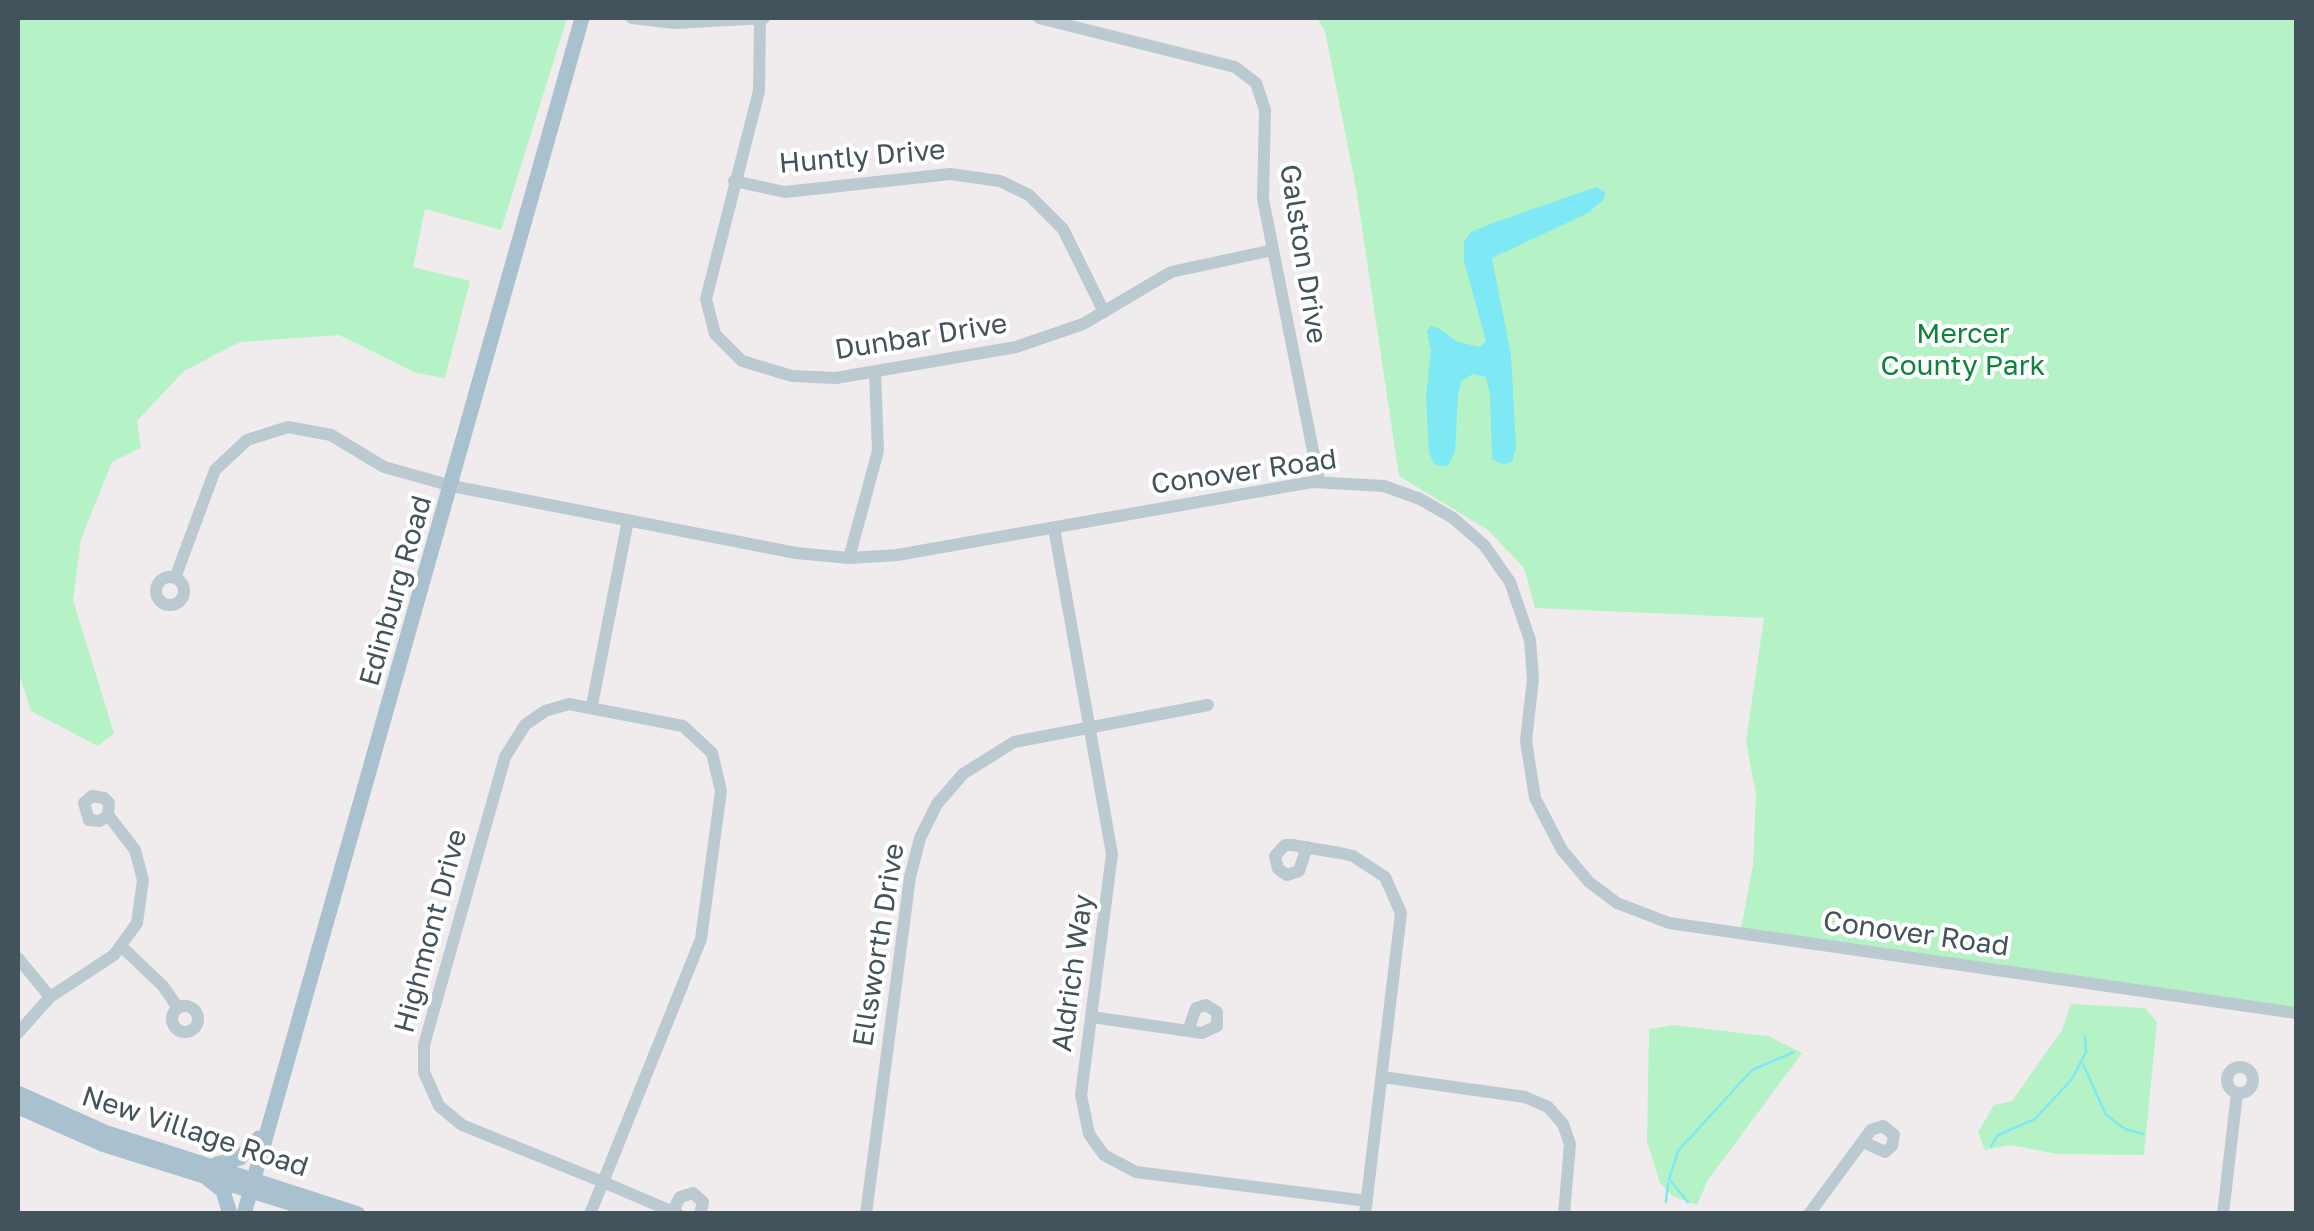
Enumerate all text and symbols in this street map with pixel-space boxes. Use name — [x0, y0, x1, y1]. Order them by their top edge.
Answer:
street label: Huntly Drive — [777, 133, 947, 181]
street label: Galston Drive — [1272, 162, 1334, 346]
street label: Dunbar Drive — [832, 307, 1010, 367]
park label: Mercer County Park — [1881, 317, 2045, 383]
street label: Conover Road — [1149, 442, 1339, 502]
street label: Edinburg Road — [353, 492, 439, 690]
street label: Highmont Drive — [388, 826, 474, 1036]
street label: Ellsworth Drive — [846, 841, 912, 1049]
street label: Aldrich Way — [1045, 892, 1101, 1054]
street label: Conover Road — [1821, 904, 2011, 964]
street label: New Village Road — [78, 1080, 312, 1184]

